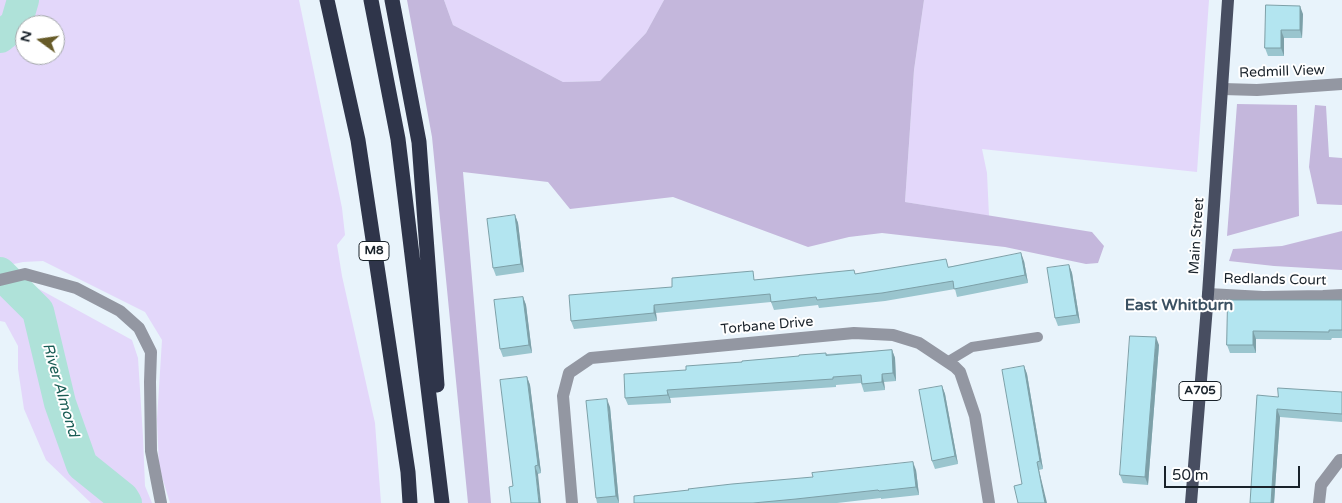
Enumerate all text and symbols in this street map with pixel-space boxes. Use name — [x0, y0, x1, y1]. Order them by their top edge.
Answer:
north arrow — [15, 15, 65, 65]
text: N — [16, 29, 36, 44]
street label: Redmill View — [1239, 62, 1325, 82]
street label: Main Street — [1186, 197, 1208, 275]
road number: M8 — [359, 242, 389, 260]
street label: Redlands Court — [1223, 271, 1327, 289]
district label: East Whitburn — [1125, 296, 1233, 316]
street label: Torbane Drive — [720, 314, 814, 338]
water label: River Almond — [38, 341, 82, 439]
road number: A705 — [1179, 382, 1221, 401]
scale bar — [1167, 456, 1303, 488]
text: 50 m — [1172, 466, 1209, 484]

